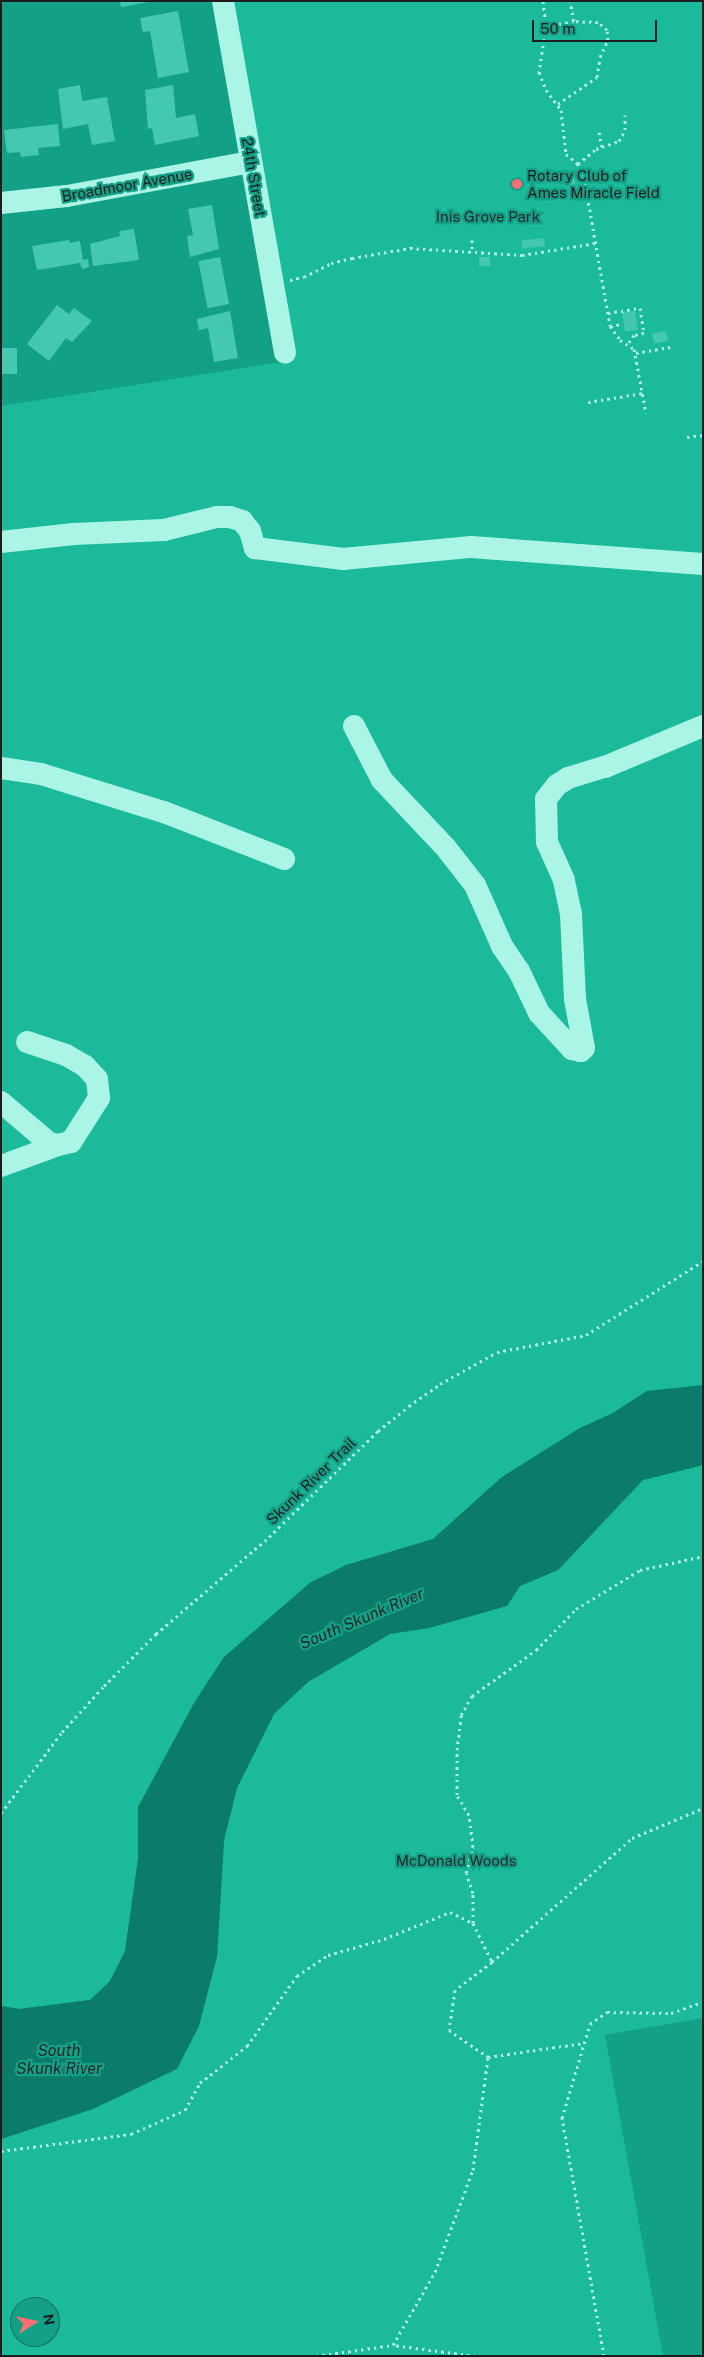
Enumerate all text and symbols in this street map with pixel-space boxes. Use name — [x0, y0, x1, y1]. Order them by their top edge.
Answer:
scale bar — [534, 10, 659, 42]
text: 50 m — [540, 20, 575, 37]
street label: 24th Street — [238, 136, 270, 218]
street label: Broadmoor Avenue — [60, 165, 194, 205]
place label: Rotary Club of Ames Miracle Field — [527, 166, 660, 201]
marker: Rotary Club of Ames Miracle Field — [511, 178, 523, 190]
park label: Inis Grove Park — [436, 208, 540, 226]
street label: Skunk River Trail — [262, 1434, 360, 1528]
water label: South Skunk River — [297, 1584, 427, 1654]
park label: McDonald Woods — [396, 1852, 516, 1870]
water label: South Skunk River — [16, 2041, 102, 2079]
north arrow — [10, 2297, 60, 2347]
text: N — [40, 2313, 58, 2326]

